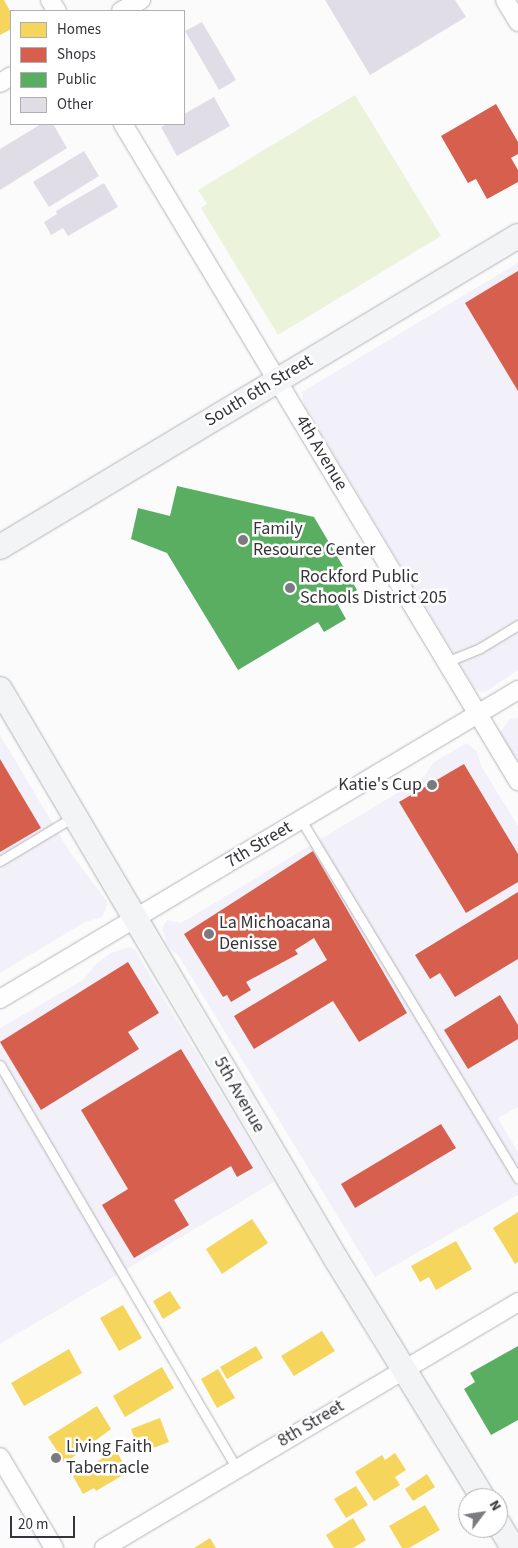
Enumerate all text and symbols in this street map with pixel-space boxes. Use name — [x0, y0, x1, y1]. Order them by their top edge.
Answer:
legend — [10, 10, 185, 125]
text: Homes — [57, 19, 101, 40]
text: Shops — [57, 44, 96, 65]
text: Public — [57, 69, 96, 90]
text: Other — [57, 94, 93, 115]
street label: South 6th Street — [201, 350, 317, 432]
street label: 4th Avenue — [290, 411, 352, 495]
place label: Family Resource Center — [253, 519, 376, 562]
marker: Family Resource Center — [237, 534, 249, 546]
place label: Rockford Public Schools District 205 — [300, 567, 447, 610]
marker: Rockford Public Schools District 205 — [284, 582, 296, 594]
place label: Katie's Cup — [338, 774, 422, 796]
marker: Katie's Cup — [426, 779, 438, 791]
street label: 7th Street — [222, 817, 296, 873]
place label: La Michoacana Denisse — [219, 913, 331, 956]
marker: La Michoacana Denisse — [203, 928, 215, 940]
street label: 5th Avenue — [209, 1053, 269, 1137]
street label: 8th Street — [274, 1396, 348, 1452]
place label: Living Faith Tabernacle — [66, 1437, 152, 1480]
marker: Living Faith Tabernacle — [50, 1452, 62, 1464]
north arrow — [458, 1488, 508, 1538]
text: N — [484, 1497, 506, 1515]
scale bar — [12, 1506, 78, 1538]
text: 20 m — [18, 1514, 48, 1535]

